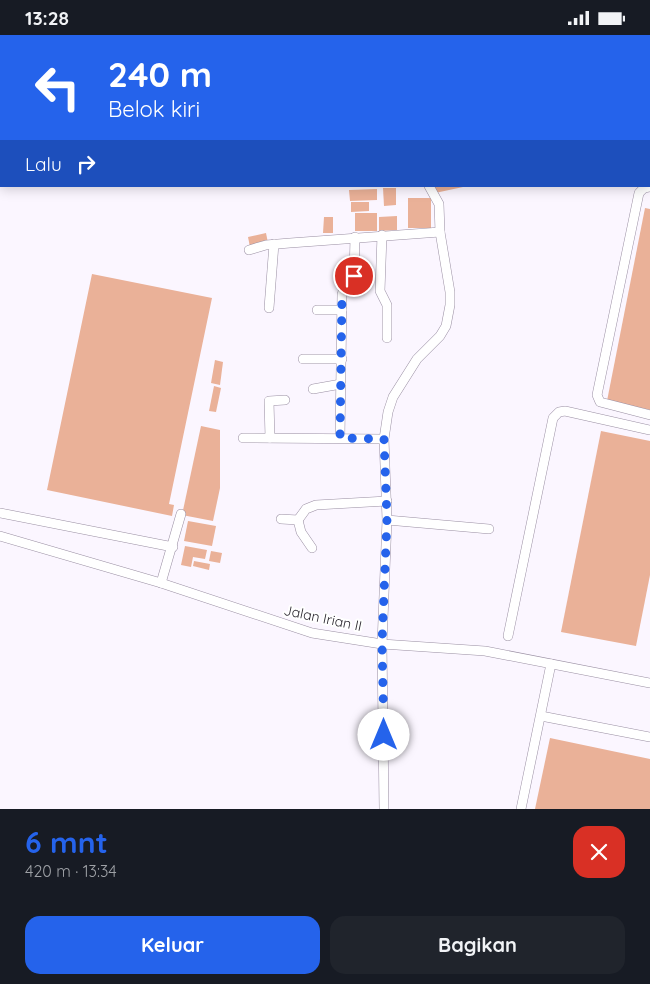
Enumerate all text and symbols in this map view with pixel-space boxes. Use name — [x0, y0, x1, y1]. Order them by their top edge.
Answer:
text: 13:28 — [25, 6, 69, 30]
text: 240 m — [108, 52, 212, 96]
icon: left — [25, 55, 90, 120]
text: Belok kiri — [108, 95, 200, 123]
icon: right — [72, 150, 100, 178]
text: Lalu — [25, 152, 62, 176]
pin — [333, 255, 375, 297]
icon: arrive — [340, 262, 368, 290]
street label: Jalan Irian II — [282, 601, 364, 635]
position arrow — [357, 708, 409, 760]
text: 6 mnt — [25, 823, 108, 861]
button: close — [573, 826, 625, 878]
text: 420 m · 13:34 — [25, 861, 117, 881]
button: Keluar — [25, 916, 320, 974]
button: Bagikan — [330, 916, 625, 974]

